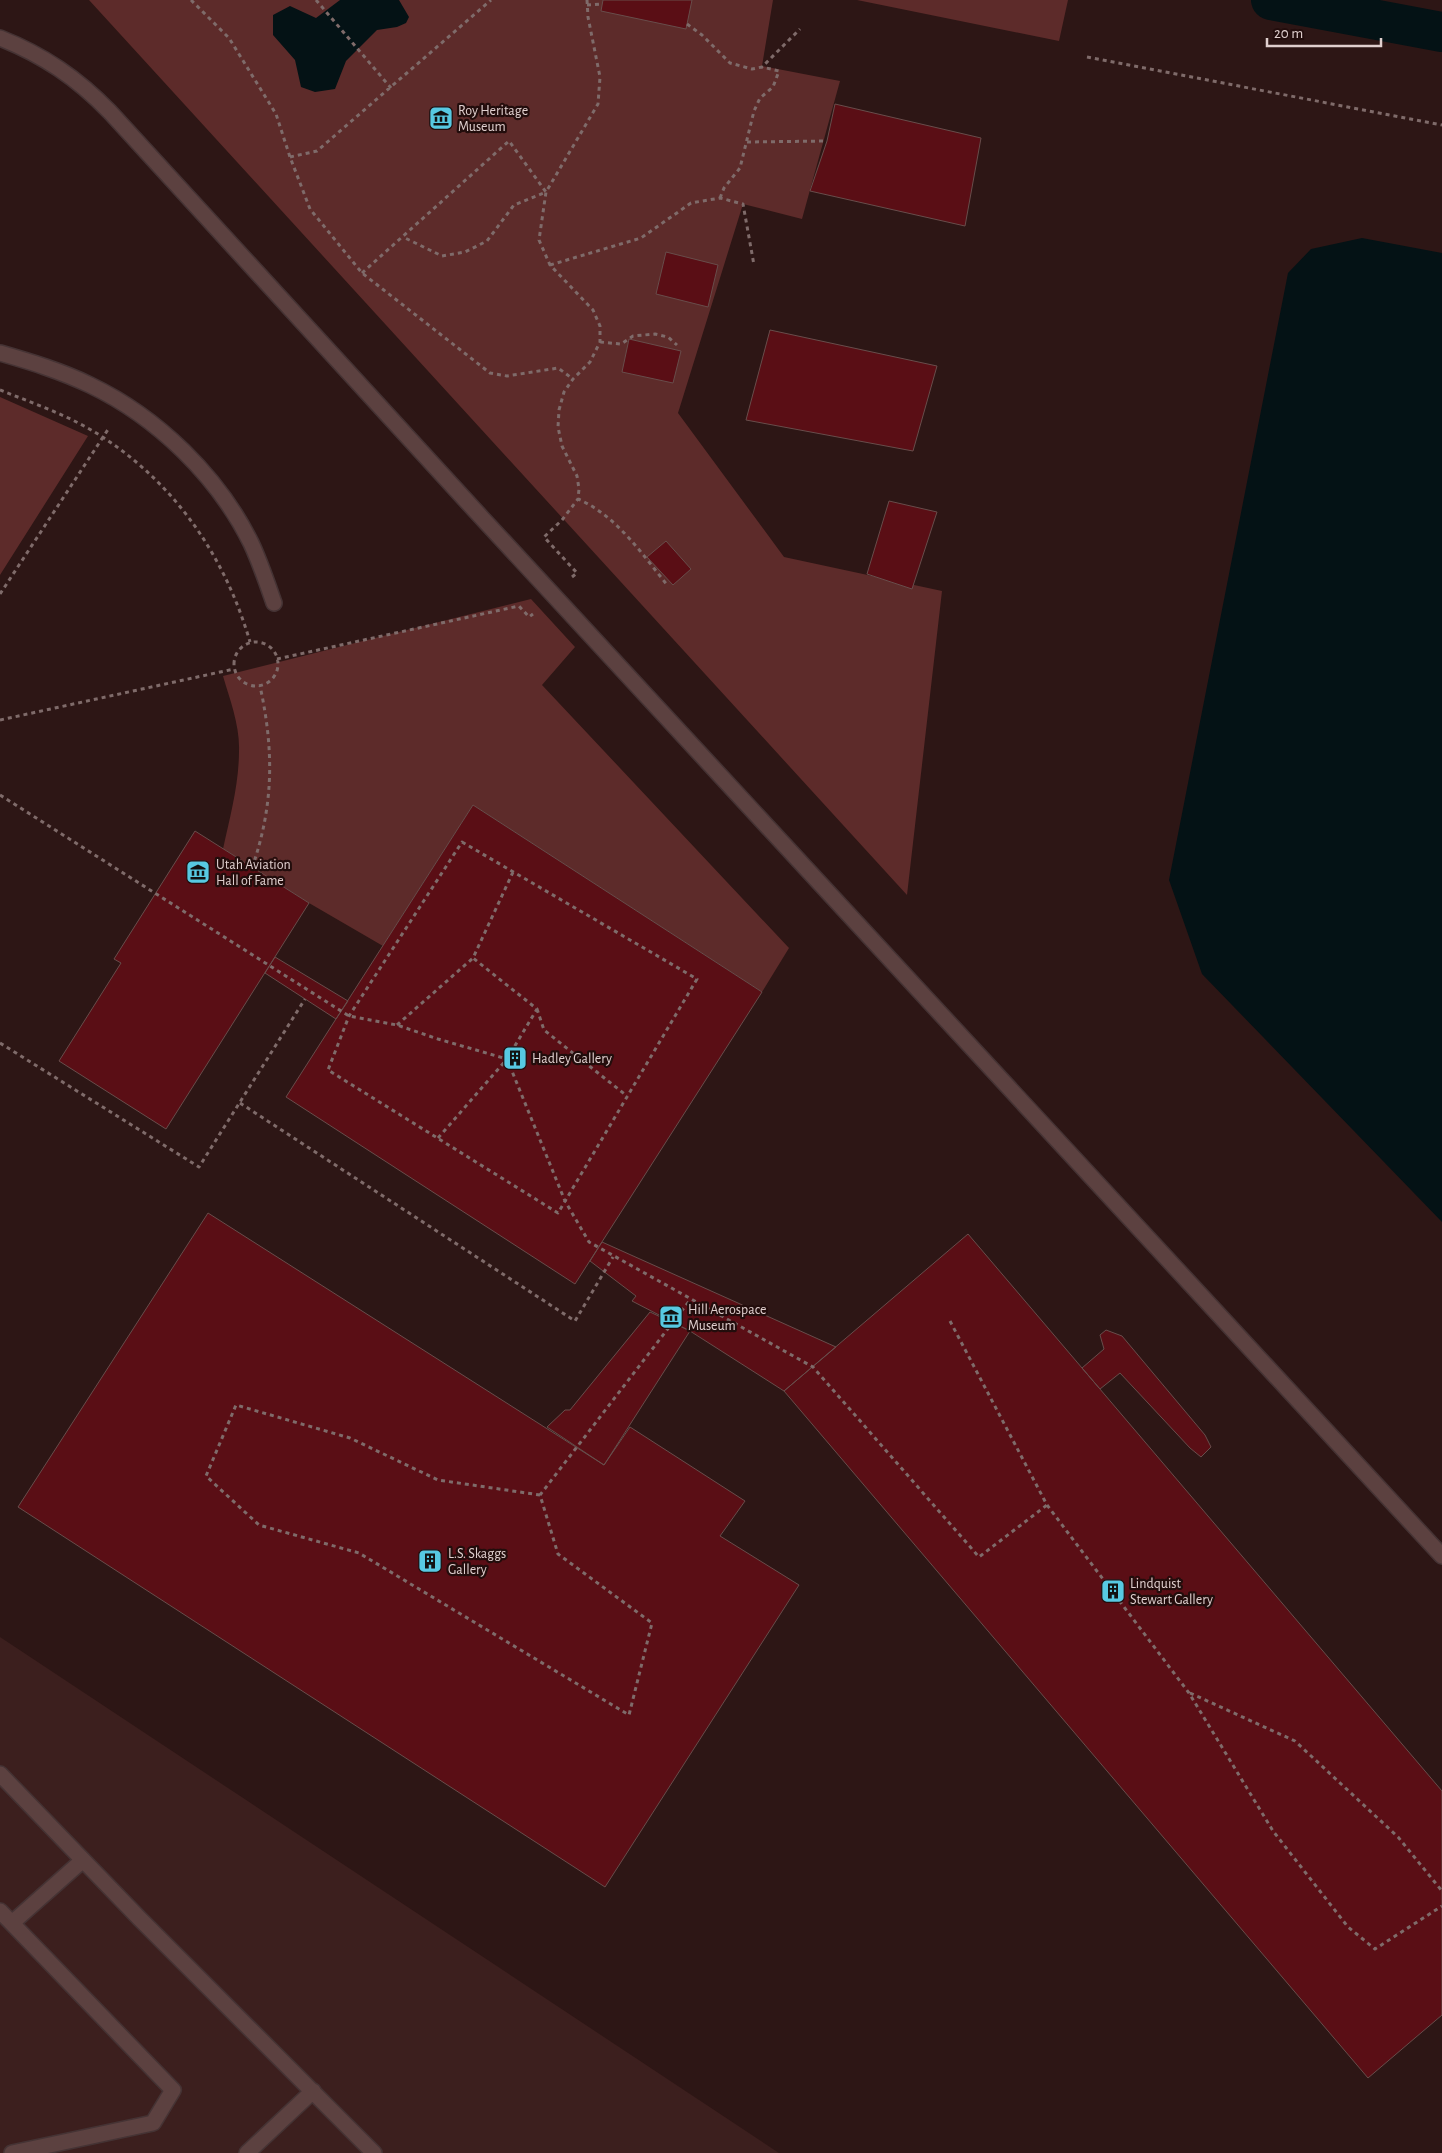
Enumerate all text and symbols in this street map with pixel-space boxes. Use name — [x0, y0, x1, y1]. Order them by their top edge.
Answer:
scale bar — [1267, 15, 1381, 47]
text: 20 m — [1274, 26, 1303, 41]
place label: Roy Heritage Museum — [458, 104, 528, 134]
museum icon: Roy Heritage Museum — [428, 105, 454, 131]
place label: Utah Aviation Hall of Fame — [216, 858, 291, 888]
museum icon: Utah Aviation Hall of Fame — [185, 859, 211, 885]
building icon: Hadley Gallery — [502, 1045, 528, 1071]
place label: Hadley Gallery — [532, 1052, 612, 1066]
place label: Hill Aerospace Museum — [688, 1303, 766, 1333]
museum icon: Hill Aerospace Museum — [658, 1304, 684, 1330]
place label: L.S. Skaggs Gallery — [448, 1547, 506, 1577]
building icon: L.S. Skaggs Gallery — [417, 1548, 443, 1574]
place label: Lindquist Stewart Gallery — [1130, 1577, 1213, 1607]
building icon: Lindquist Stewart Gallery — [1100, 1578, 1126, 1604]

